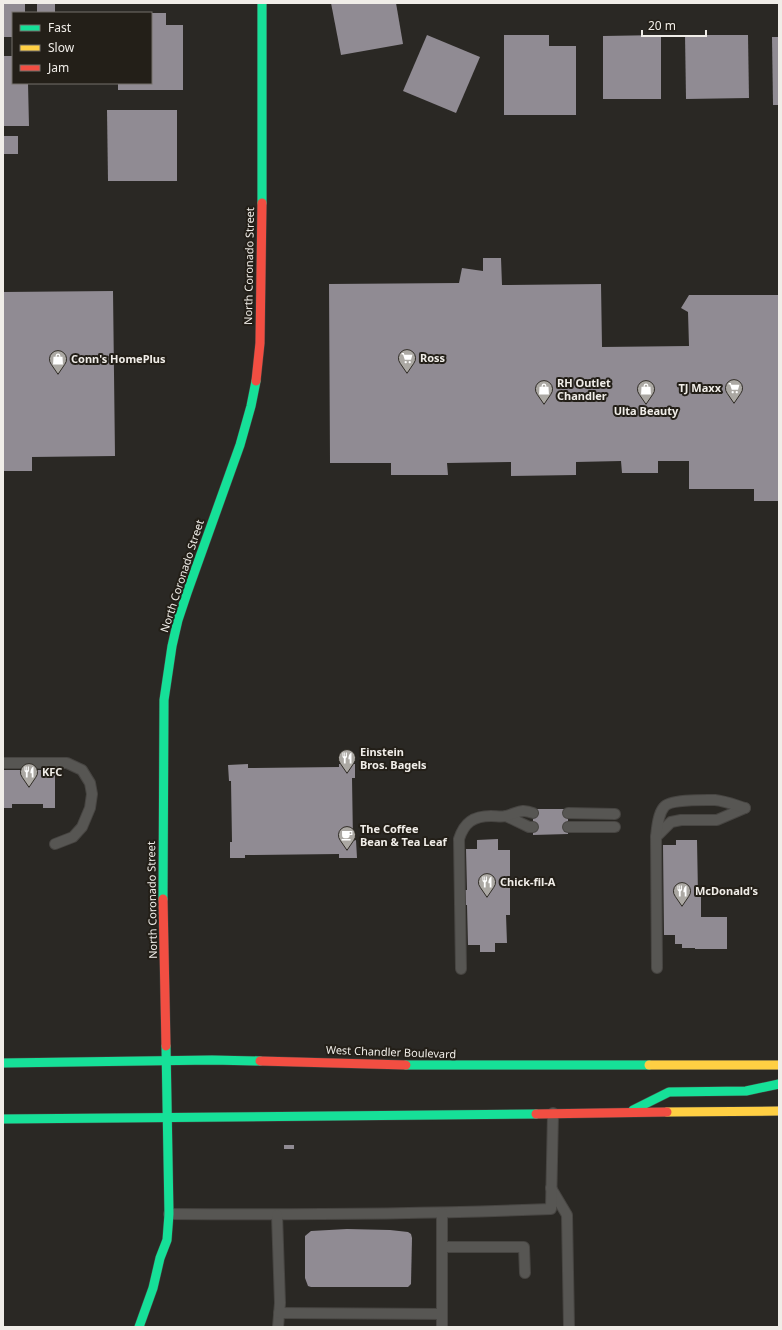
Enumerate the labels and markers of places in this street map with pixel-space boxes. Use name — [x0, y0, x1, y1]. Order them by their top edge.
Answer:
supermarket icon: Ross — [397, 348, 417, 373]
shop icon: Conn's HomePlus — [48, 349, 68, 374]
place label: Ross — [420, 350, 446, 365]
place label: Conn's HomePlus — [71, 351, 166, 366]
place label: RH Outlet Chandler — [557, 375, 611, 403]
supermarket icon: TJ Maxx — [724, 378, 744, 403]
shop icon: RH Outlet Chandler — [534, 379, 554, 404]
shop icon: Ulta Beauty — [636, 379, 656, 404]
place label: TJ Maxx — [678, 380, 722, 395]
place label: Ulta Beauty — [614, 403, 679, 418]
place label: Einstein Bros. Bagels — [360, 744, 427, 772]
restaurant icon: Einstein Bros. Bagels — [337, 748, 357, 773]
restaurant icon: KFC — [19, 762, 39, 787]
place label: KFC — [42, 764, 62, 779]
place label: The Coffee Bean & Tea Leaf — [360, 821, 447, 849]
cafe icon: The Coffee Bean & Tea Leaf — [337, 825, 357, 850]
restaurant icon: Chick-fil-A — [477, 872, 497, 897]
place label: Chick-fil-A — [500, 874, 556, 889]
restaurant icon: McDonald's — [672, 881, 692, 906]
place label: McDonald's — [695, 883, 759, 898]

